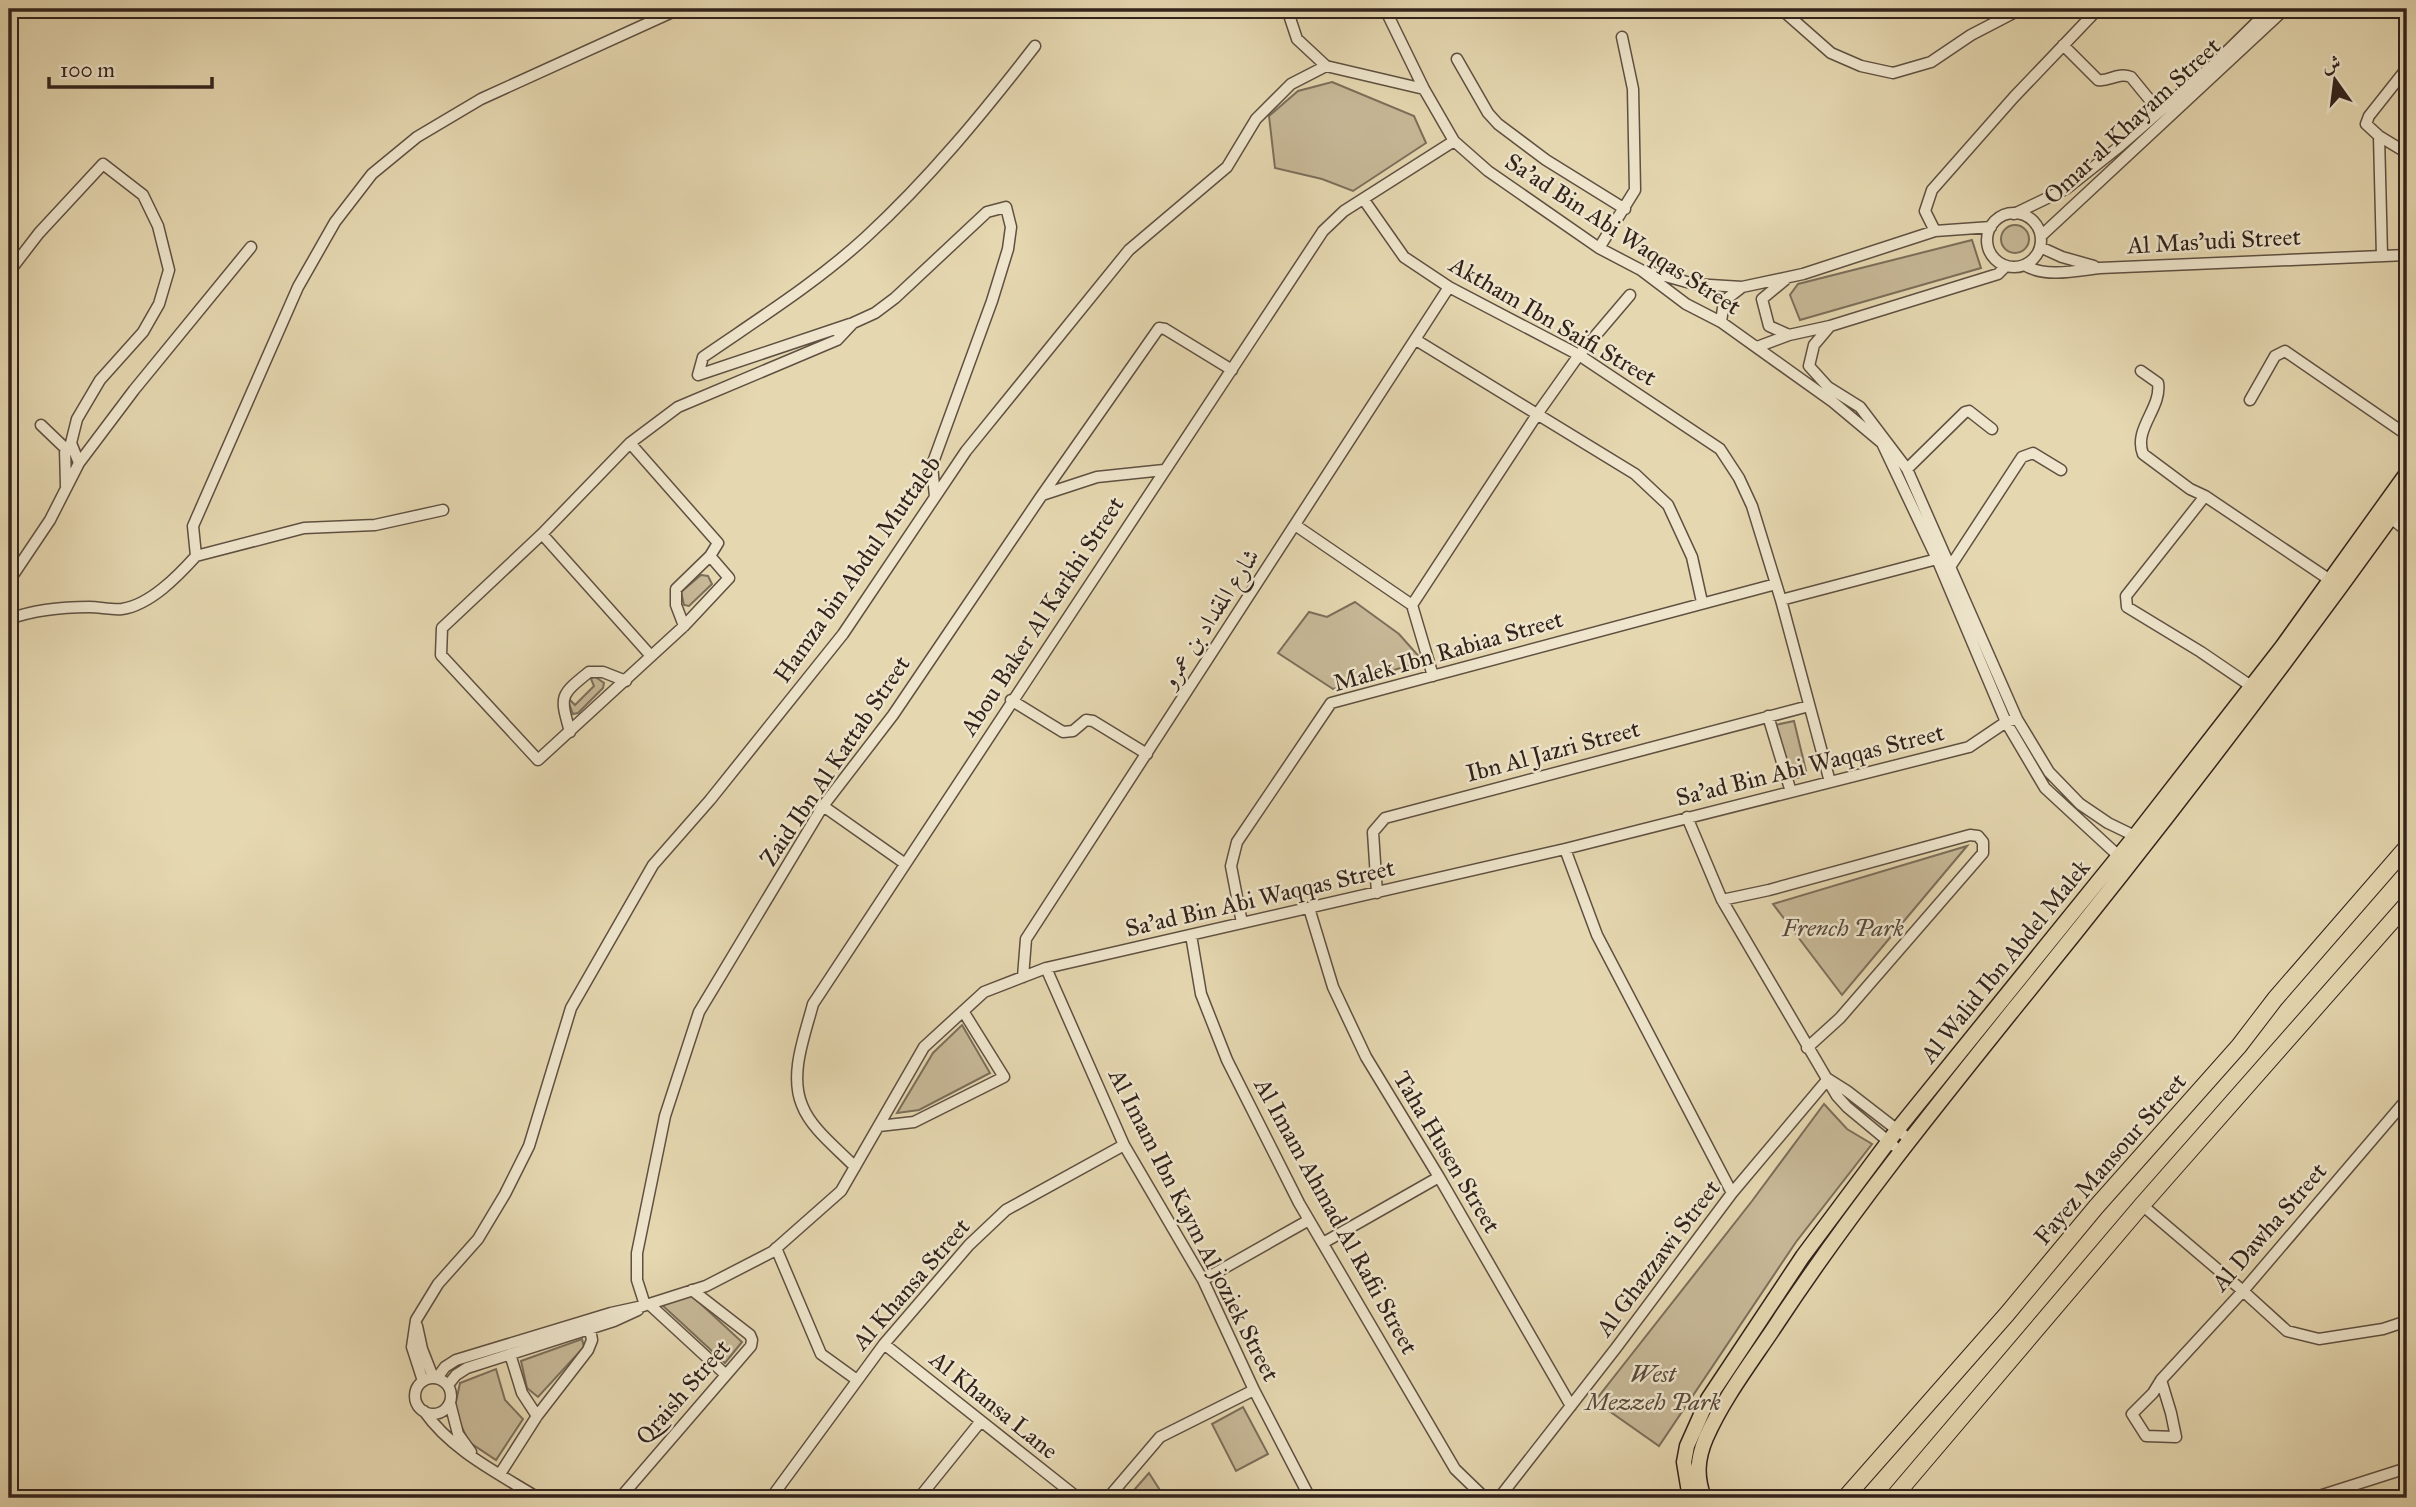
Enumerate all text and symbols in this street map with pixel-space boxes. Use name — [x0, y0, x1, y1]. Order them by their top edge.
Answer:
street label: Omar al Khayam Street — [2037, 31, 2227, 211]
scale bar — [49, 46, 212, 90]
north arrow — [2300, 46, 2370, 116]
text: ش — [2319, 51, 2343, 77]
text: 100 m — [60, 57, 115, 83]
street label: Sa'ad Bin Abi Waqqas Street — [1499, 146, 1747, 322]
street label: Al Mas'udi Street — [2126, 221, 2302, 261]
street label: Aktham Ibn Saifi Street — [1443, 249, 1662, 393]
street label: Hamza bin Abdul Muttaleb — [767, 450, 947, 688]
street label: Abou Baker Al Karkhi Street — [953, 490, 1131, 742]
street label: شارع المقداد بن عمرو — [1152, 543, 1270, 698]
street label: Malek Ibn Rabiaa Street — [1330, 604, 1567, 698]
street label: Zaid Ibn Al Kattab Street — [753, 650, 917, 872]
street label: Ibn Al Jazri Street — [1463, 713, 1644, 789]
street label: Sa'ad Bin Abi Waqqas Street — [1673, 717, 1948, 813]
street label: Sa'ad Bin Abi Waqqas Street — [1122, 852, 1398, 944]
street label: Al Walid Ibn Abdel Malek — [1913, 852, 2097, 1070]
park label: French Park — [1781, 913, 1904, 943]
street label: Al Imam Ibn Kaym Al joziek Street — [1102, 1063, 1286, 1387]
street label: Taha Husen Street — [1387, 1066, 1507, 1239]
street label: Fayez Mansour Street — [2027, 1067, 2193, 1251]
street label: Al Imam Ahmad Al Rafii Street — [1247, 1072, 1425, 1360]
street label: Al Dawha Street — [2204, 1156, 2333, 1298]
street label: Al Ghazzawi Street — [1589, 1173, 1727, 1343]
street label: Al Khansa Street — [845, 1212, 977, 1357]
street label: Qraish Street — [629, 1333, 737, 1451]
street label: Al Khansa Lane — [923, 1344, 1064, 1466]
park label: West Mezzeh Park — [1583, 1359, 1721, 1417]

